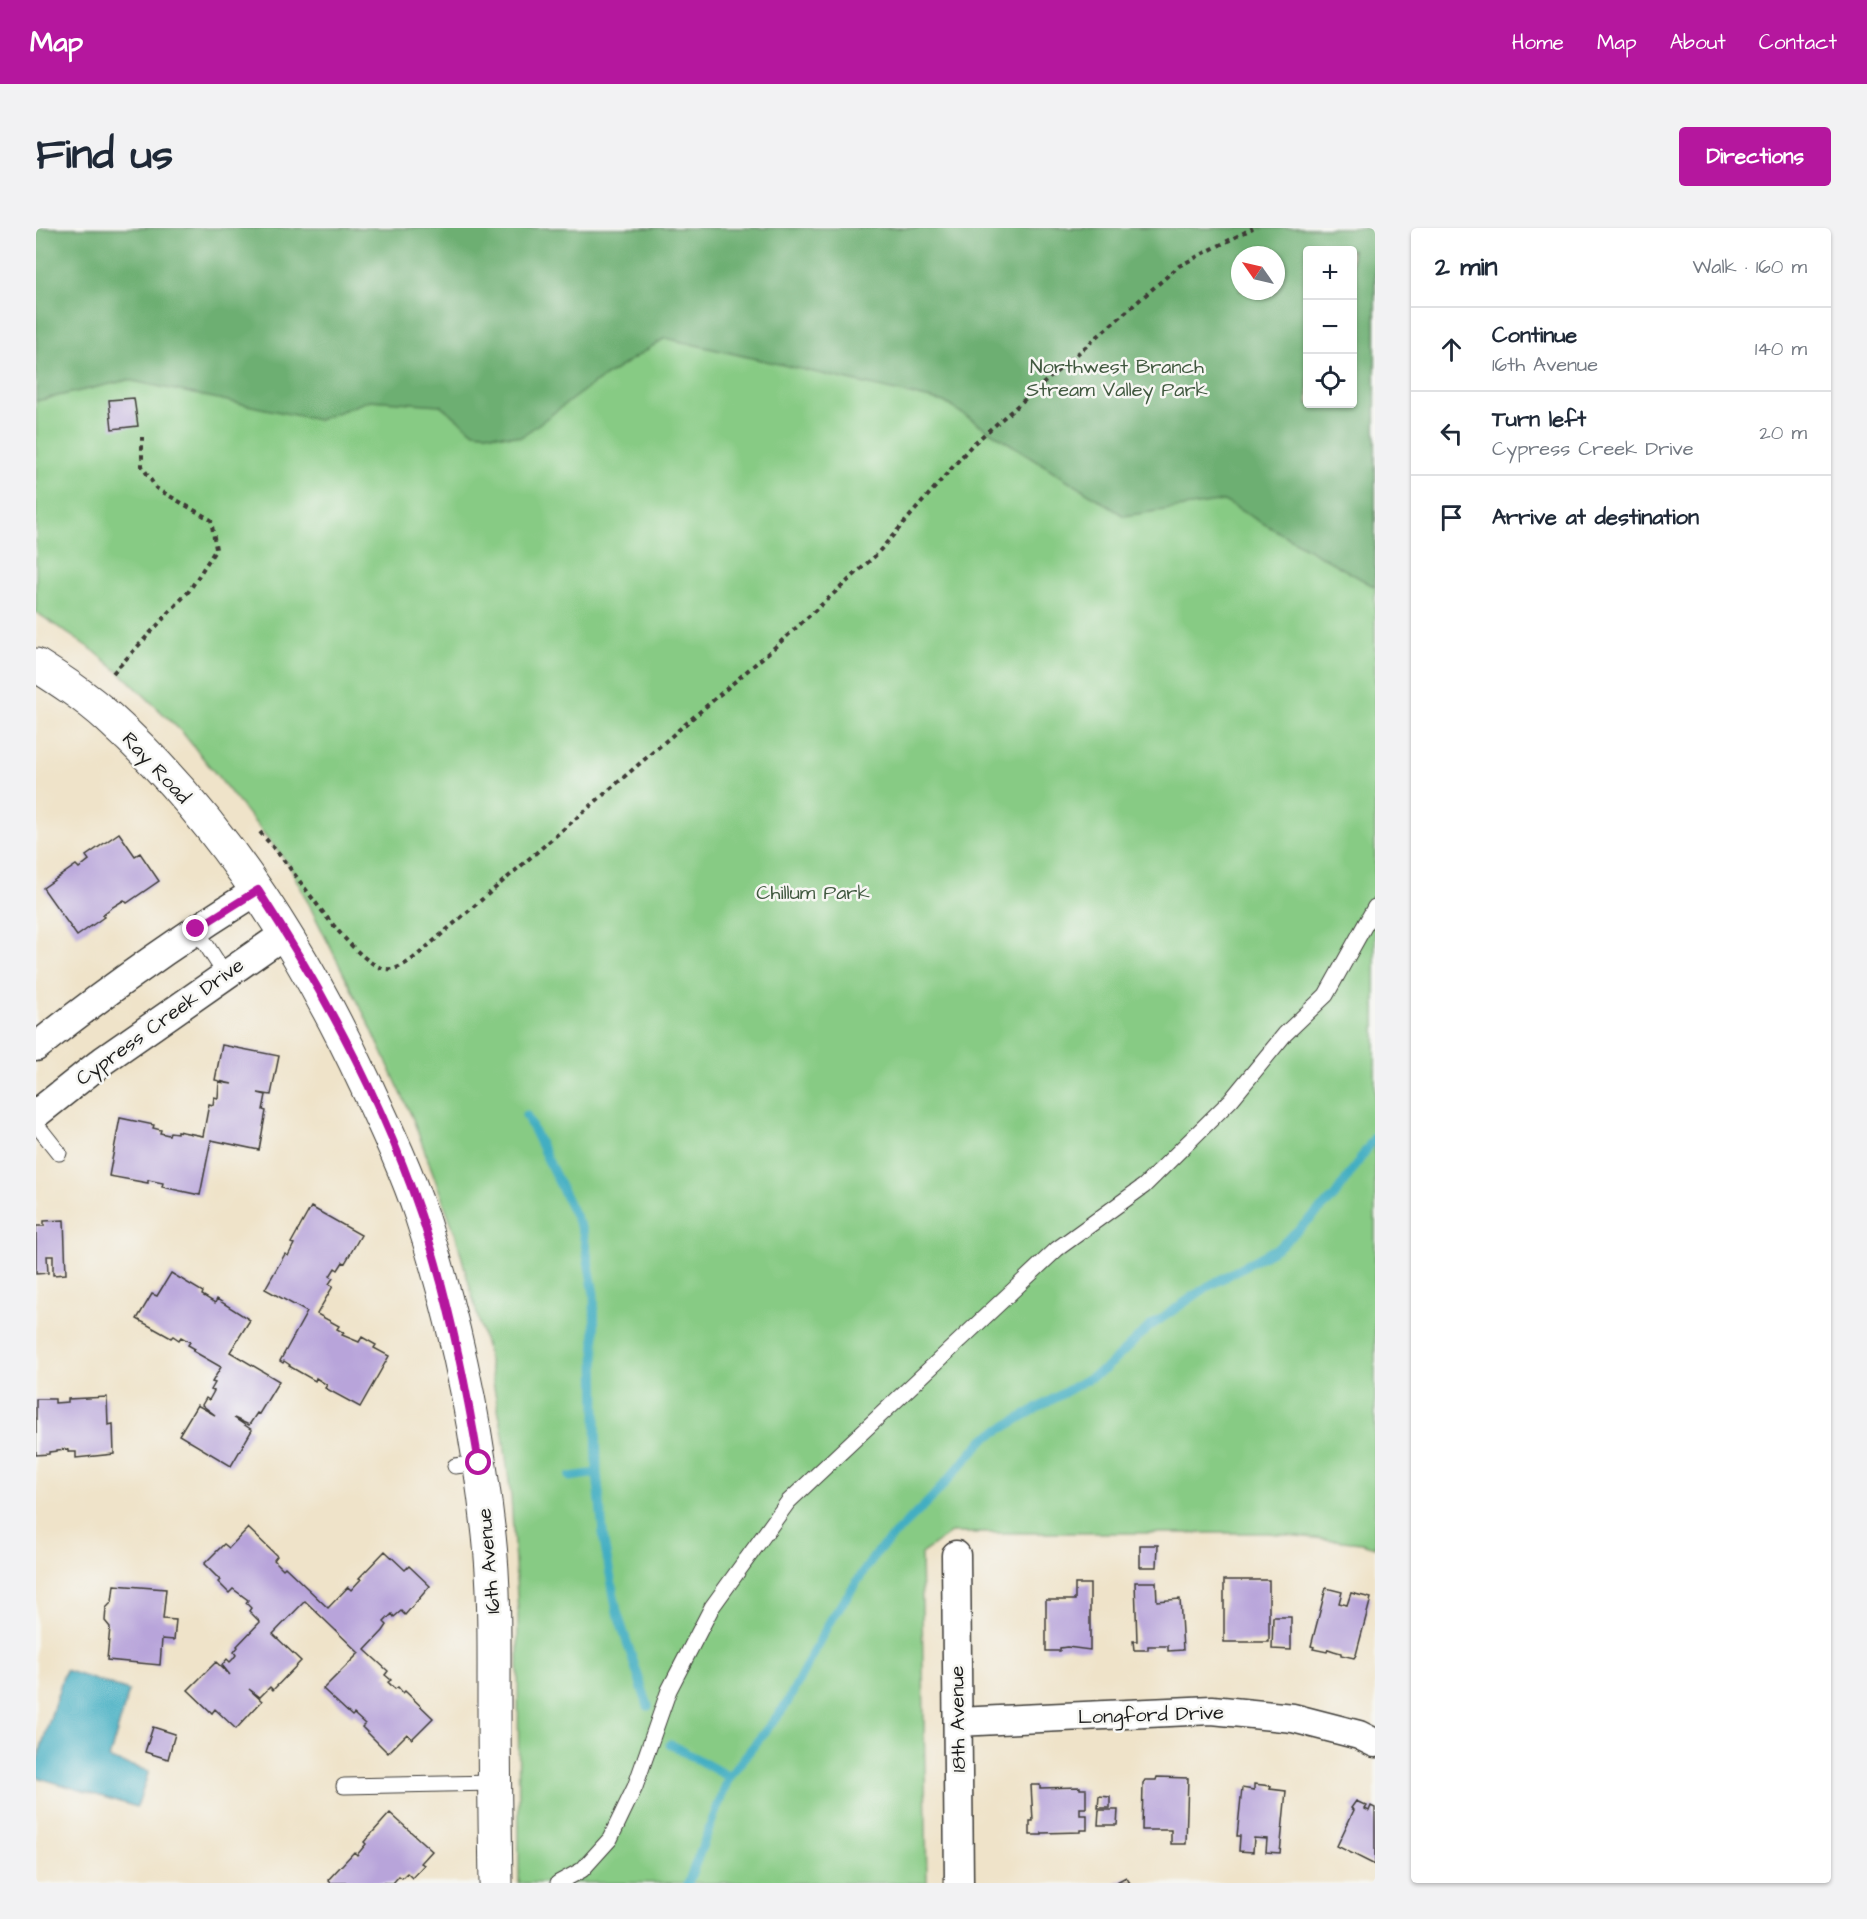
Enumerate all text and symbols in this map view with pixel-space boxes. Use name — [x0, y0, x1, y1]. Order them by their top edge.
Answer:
text: Map — [30, 23, 83, 62]
text: Home — [1512, 28, 1564, 57]
text: Map — [1597, 28, 1637, 57]
text: About — [1670, 28, 1726, 57]
text: Contact — [1759, 28, 1837, 57]
text: Find us — [36, 127, 173, 185]
button: Directions — [1679, 127, 1831, 186]
north arrow — [1231, 246, 1285, 300]
map controls — [1303, 246, 1357, 408]
button: + — [1303, 246, 1357, 300]
text: 2 min — [1435, 249, 1497, 285]
text: Walk · 160 m — [1692, 253, 1807, 281]
button: − — [1303, 300, 1357, 354]
text: Continue — [1492, 320, 1577, 351]
icon: ahead — [1435, 333, 1468, 366]
text: 140 m — [1755, 335, 1807, 363]
text: 16th Avenue — [1492, 351, 1598, 379]
park label: Northwest Branch Stream Valley Park — [1026, 353, 1208, 405]
button: locate — [1303, 354, 1357, 408]
text: Turn left — [1492, 404, 1586, 435]
icon: left — [1435, 417, 1468, 450]
text: 20 m — [1759, 419, 1807, 447]
text: Cypress Creek Drive — [1492, 435, 1694, 463]
icon: arrive — [1435, 501, 1468, 534]
text: Arrive at destination — [1492, 502, 1699, 533]
street label: Ray Road — [115, 726, 197, 811]
park label: Chillum Park — [756, 879, 870, 907]
route end — [182, 915, 208, 941]
street label: Cypress Creek Drive — [70, 951, 250, 1093]
route start — [465, 1449, 491, 1475]
street label: 16th Avenue — [470, 1507, 508, 1615]
street label: 18th Avenue — [943, 1665, 973, 1772]
street label: Longford Drive — [1078, 1698, 1225, 1733]

